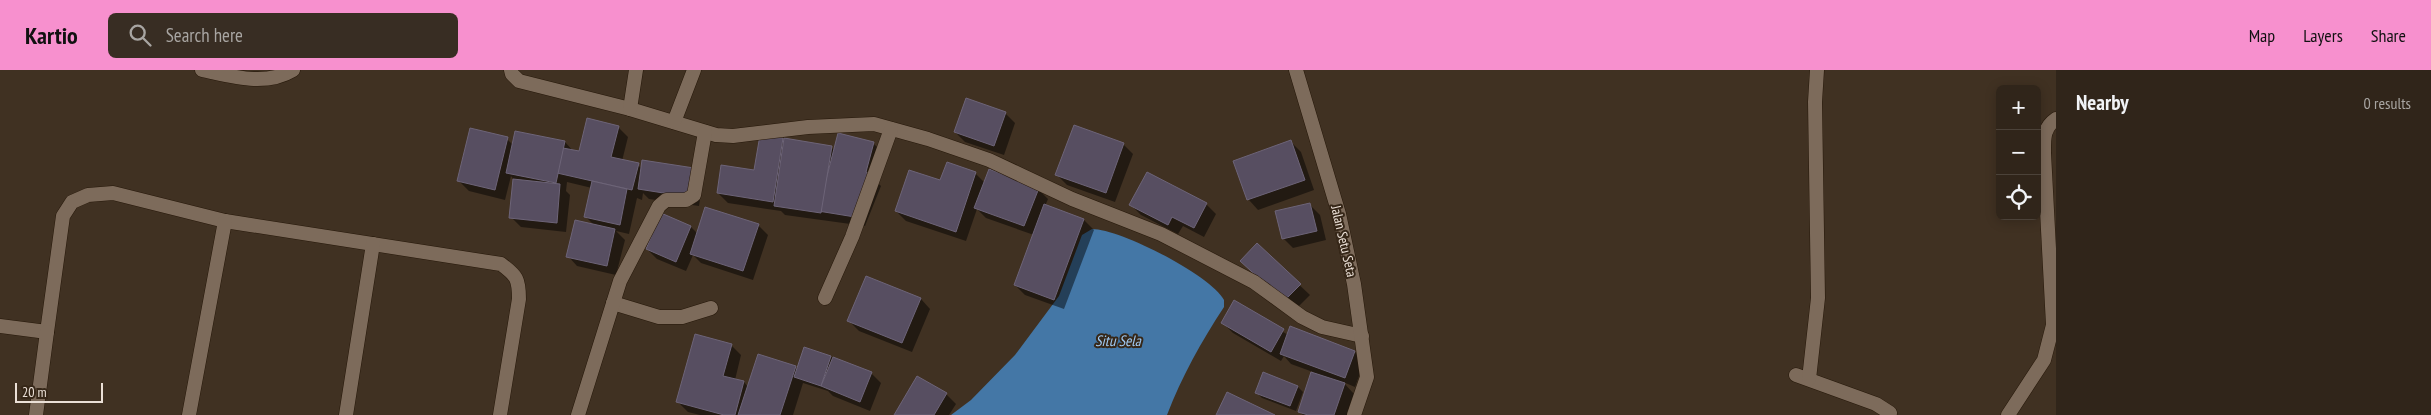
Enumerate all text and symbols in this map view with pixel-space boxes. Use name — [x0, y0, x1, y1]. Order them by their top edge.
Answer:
search box — [108, 13, 458, 58]
text: Kartio — [25, 20, 78, 51]
icon: search — [126, 21, 154, 49]
text: Search here — [166, 23, 243, 47]
text: Map — [2249, 24, 2275, 47]
text: Layers — [2303, 24, 2343, 47]
text: Share — [2371, 24, 2406, 47]
map controls — [1996, 85, 2041, 220]
button: + — [1996, 85, 2041, 130]
text: Nearby — [2076, 89, 2129, 116]
text: 0 results — [2364, 93, 2411, 113]
button: − — [1996, 130, 2041, 175]
button: locate — [1996, 175, 2041, 220]
street label: Jalan Setu Seta — [1327, 203, 1361, 279]
water label: Situ Sela — [1095, 331, 1142, 350]
scale bar — [15, 380, 102, 403]
text: 20 m — [22, 383, 47, 401]

